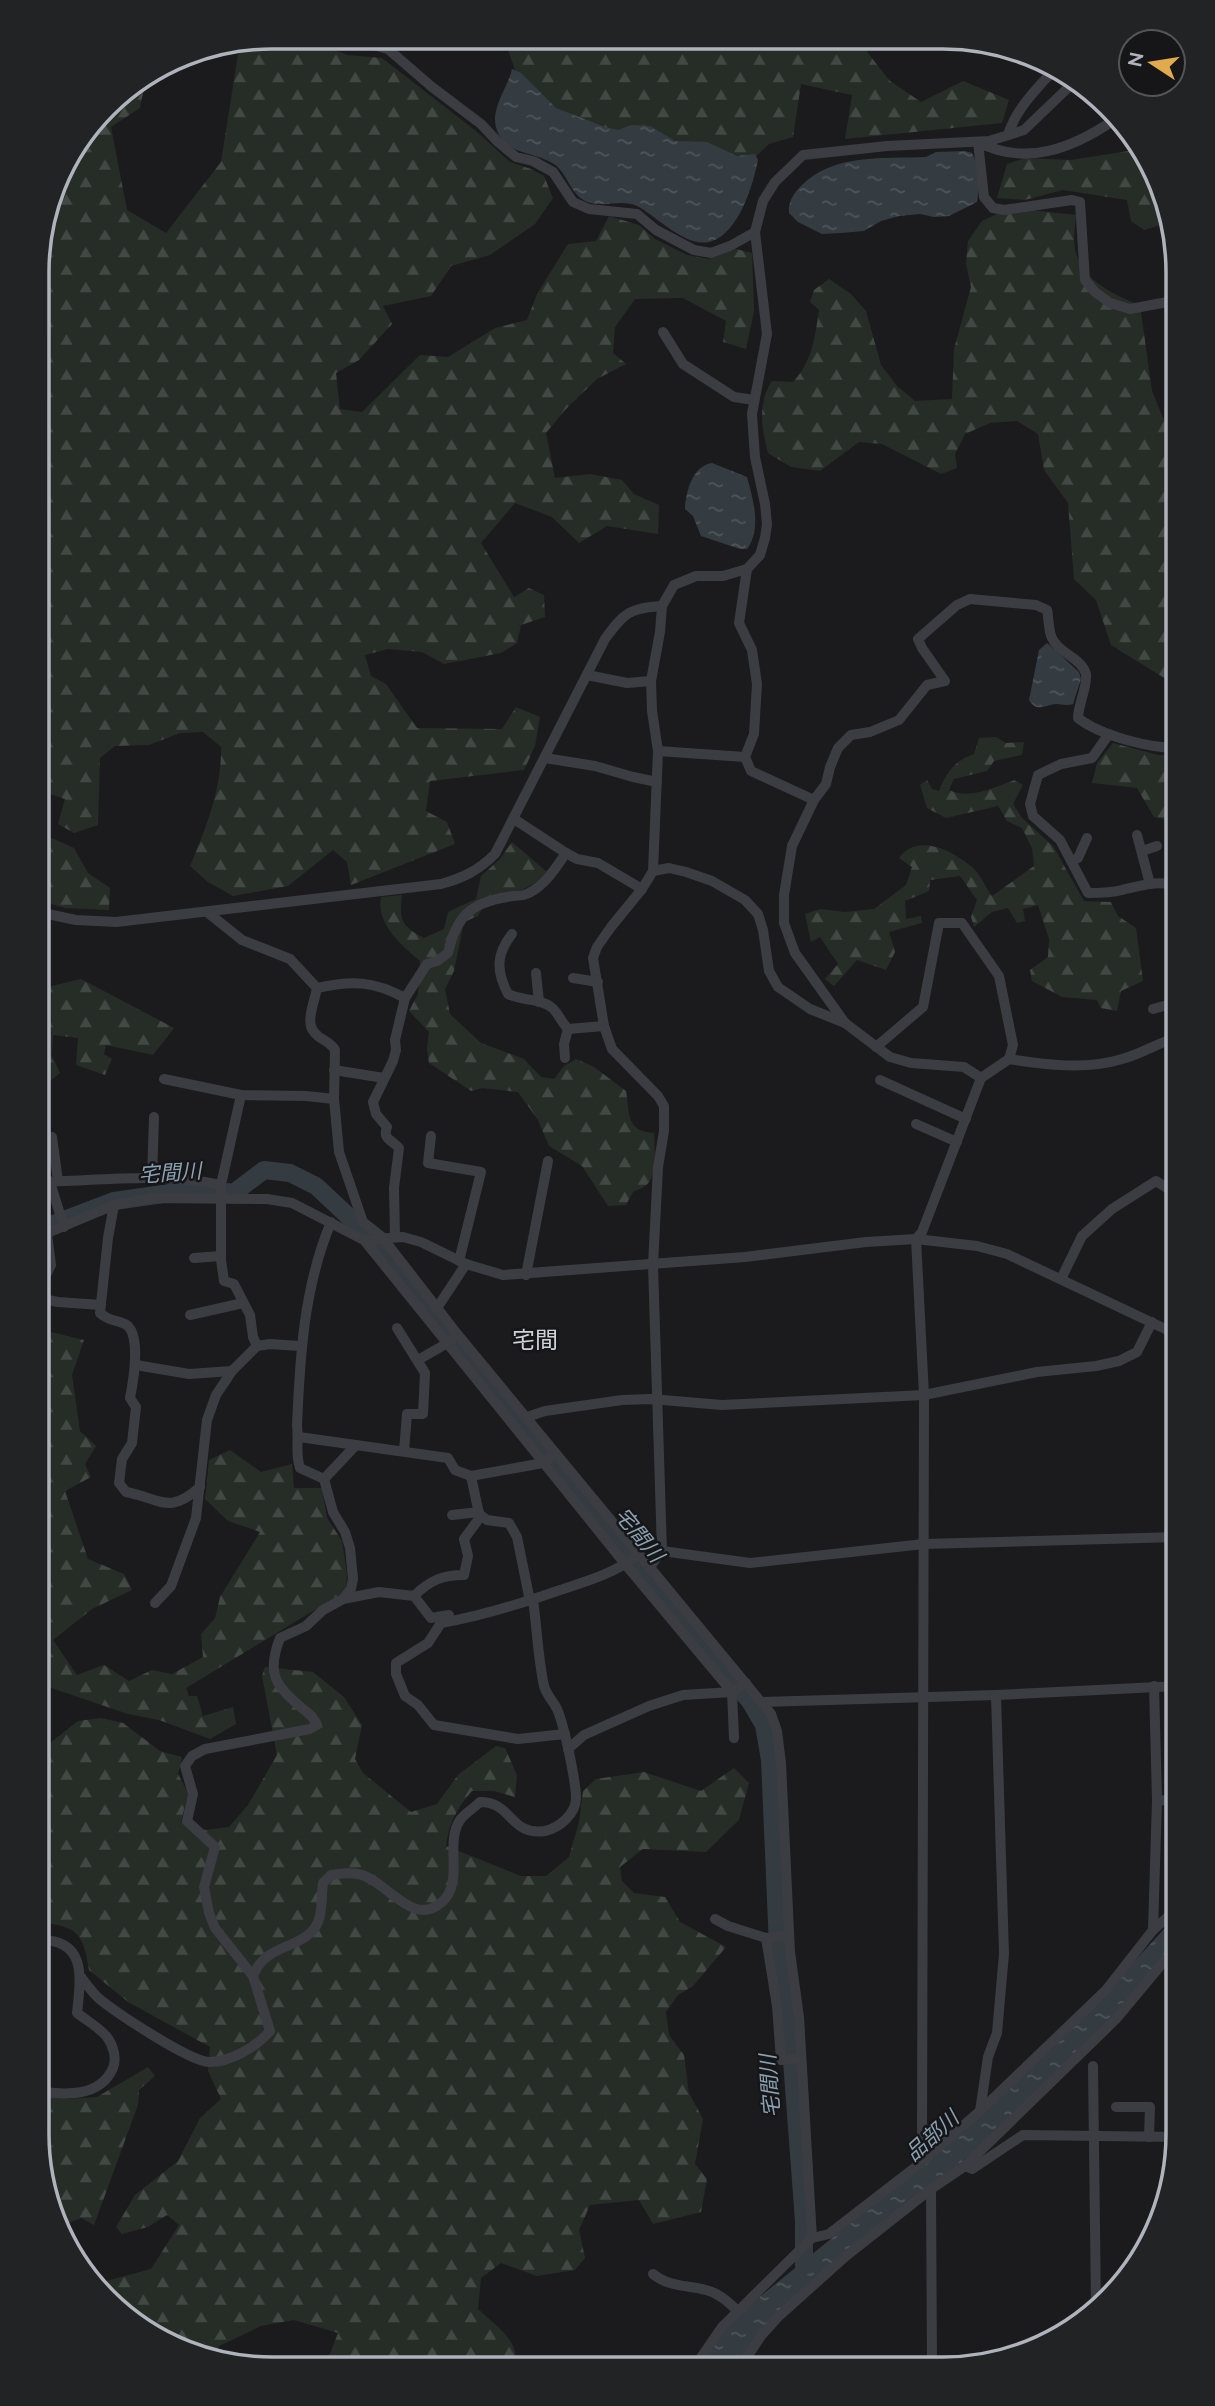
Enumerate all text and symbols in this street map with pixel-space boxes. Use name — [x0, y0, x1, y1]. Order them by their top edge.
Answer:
north arrow — [1117, 28, 1187, 98]
text: N — [1123, 50, 1148, 69]
water label: 宅間川 — [138, 1158, 204, 1187]
district label: 宅間 — [512, 1326, 558, 1353]
water label: 宅間川 — [610, 1502, 670, 1569]
water label: 宅間川 — [755, 2052, 784, 2118]
water label: 品部川 — [900, 2104, 965, 2166]

